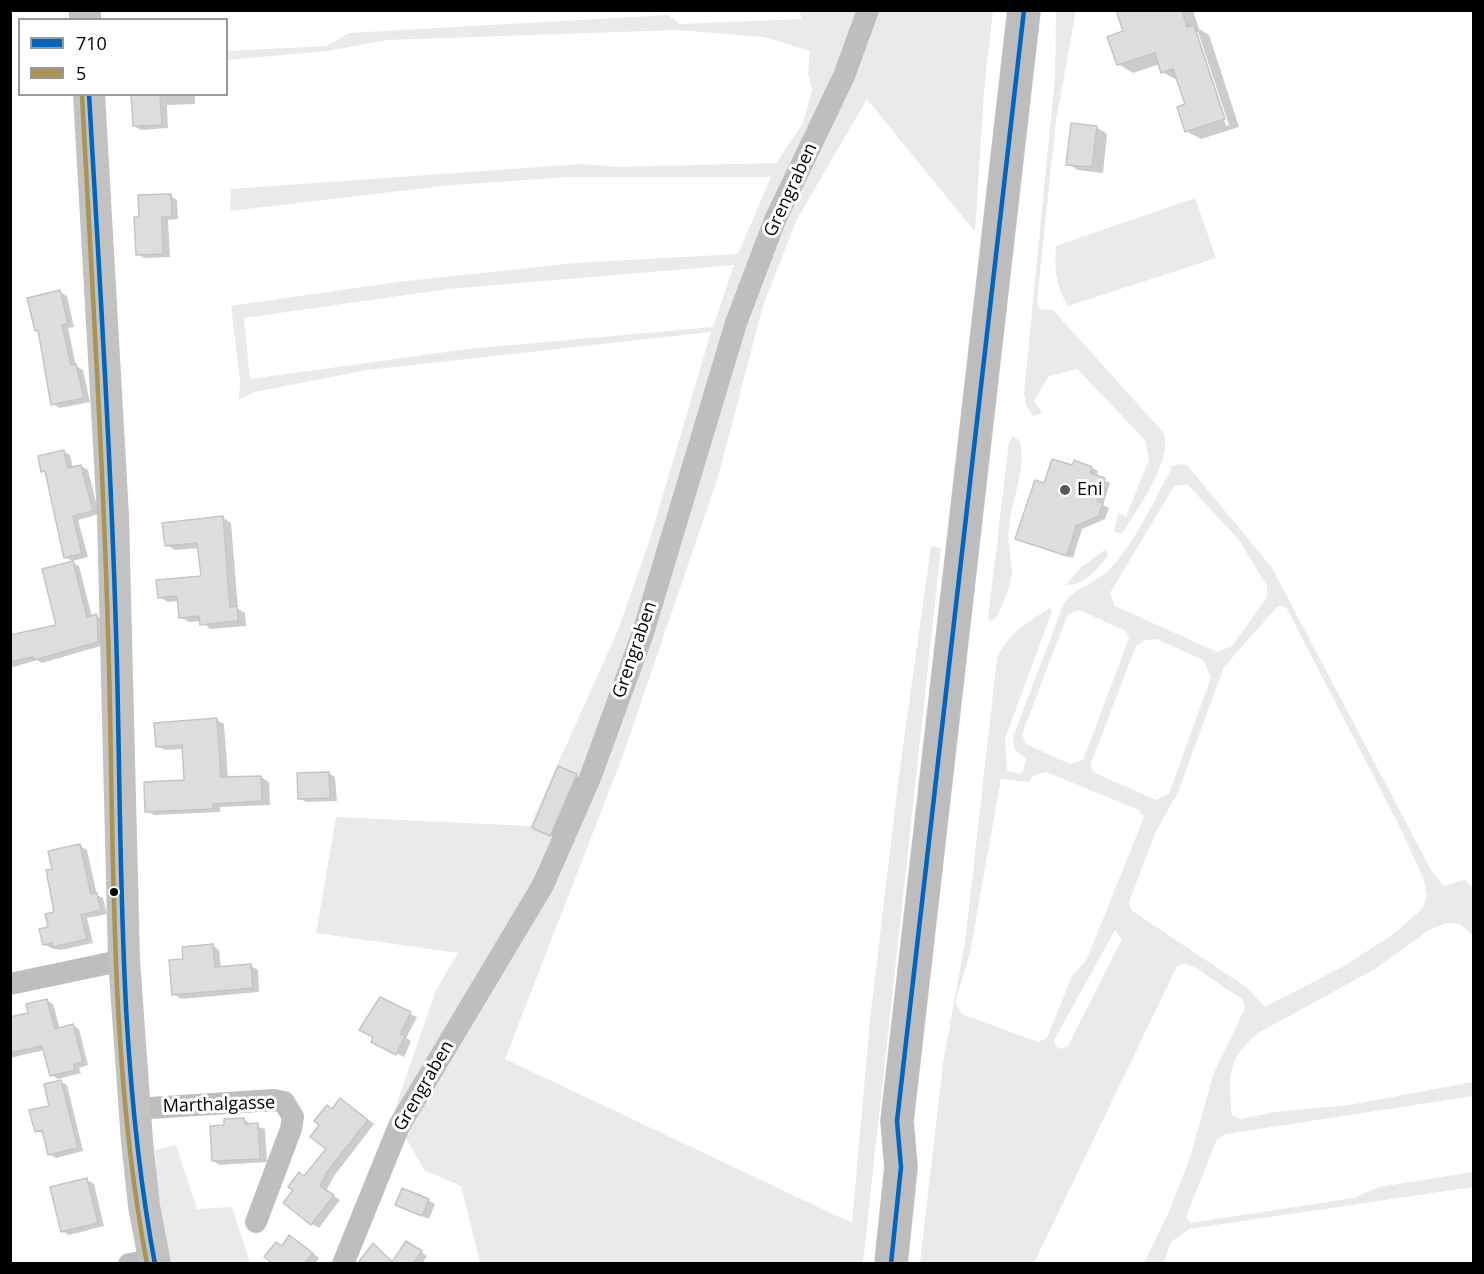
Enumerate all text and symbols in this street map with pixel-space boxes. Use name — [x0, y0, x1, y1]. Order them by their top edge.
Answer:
legend — [18, 18, 228, 96]
text: 710 — [76, 31, 107, 55]
text: 5 — [76, 61, 86, 85]
street label: Grengraben — [760, 140, 822, 240]
place label: Eni — [1077, 479, 1103, 501]
marker: Eni — [1058, 483, 1072, 497]
street label: Grengraben — [608, 599, 662, 701]
unlabelled marker — [108, 886, 120, 898]
street label: Grengraben — [389, 1037, 459, 1135]
street label: Marthalgasse — [162, 1092, 276, 1118]

